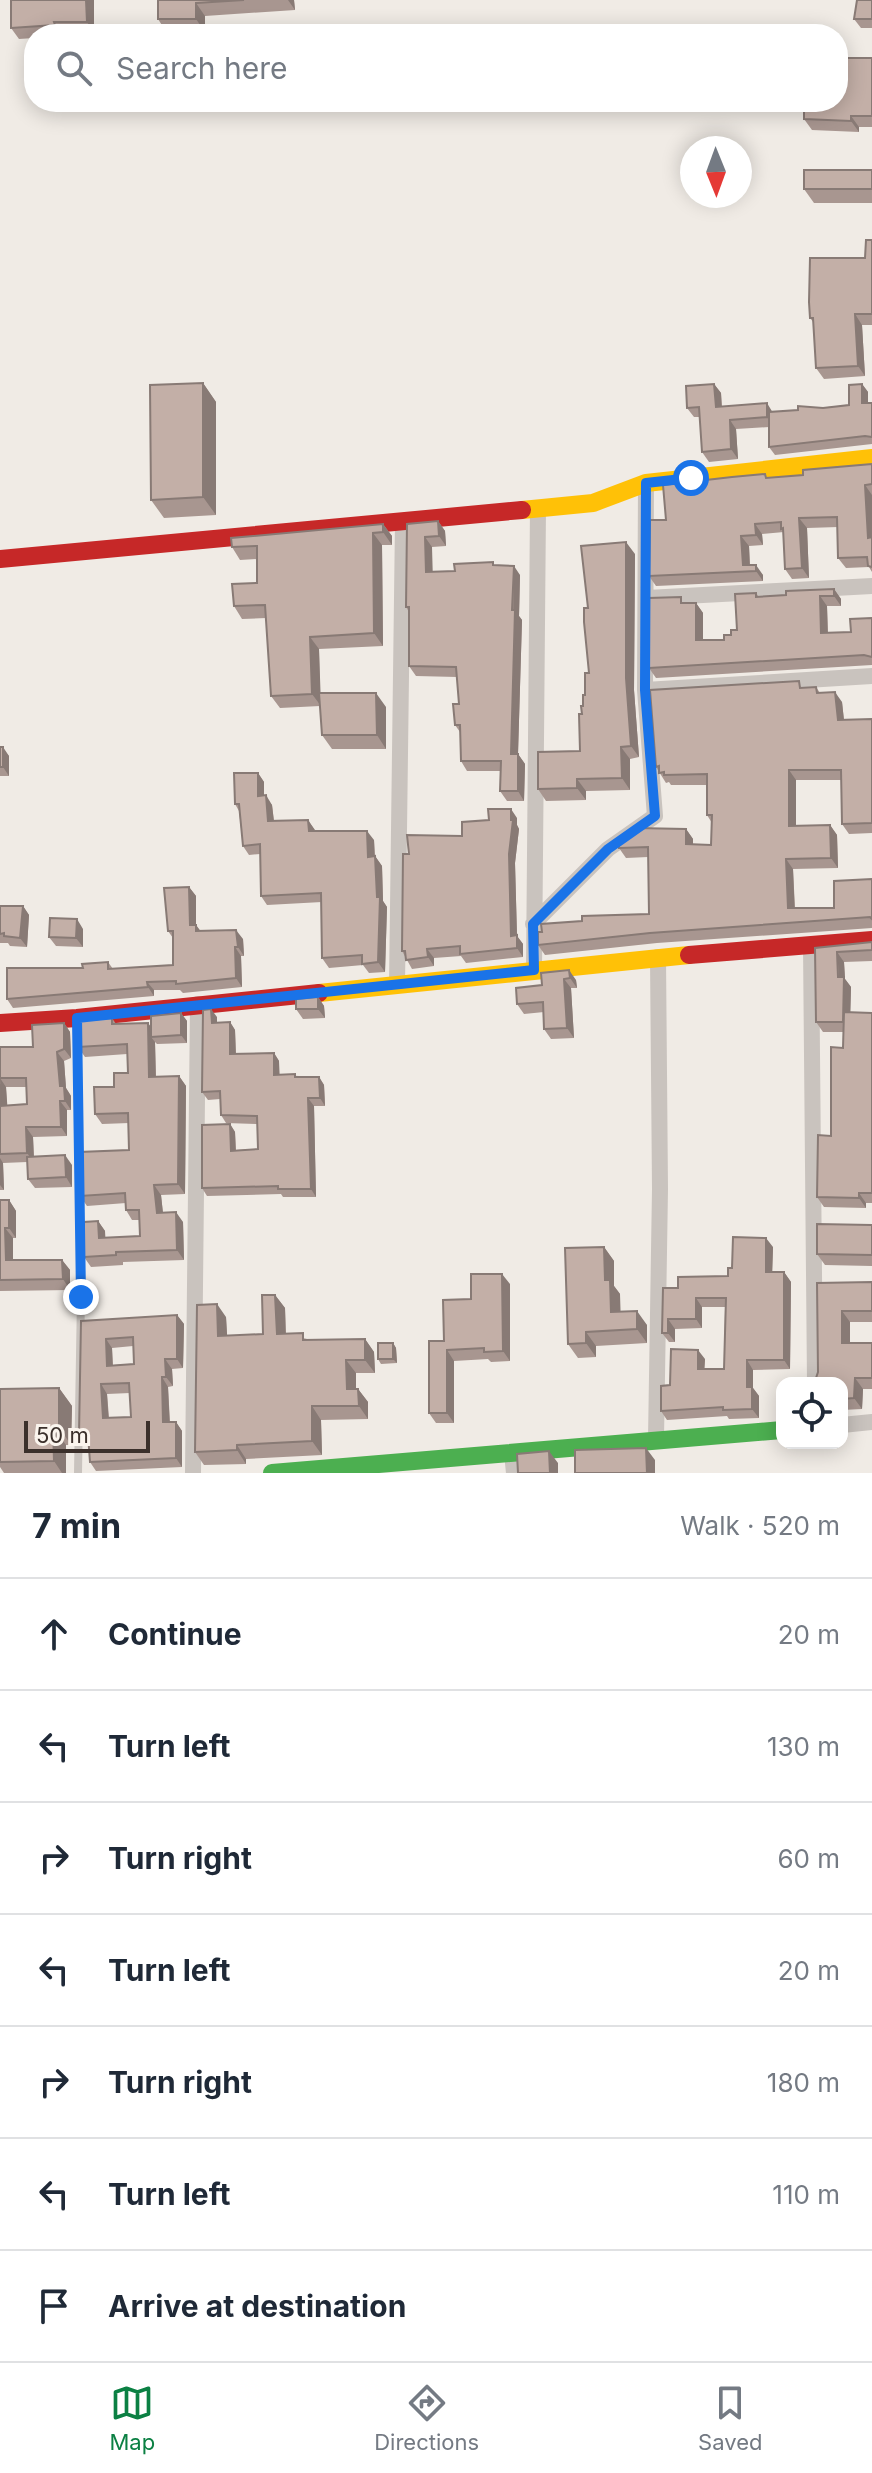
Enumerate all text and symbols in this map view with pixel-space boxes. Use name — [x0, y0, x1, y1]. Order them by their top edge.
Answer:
search box — [24, 24, 848, 112]
icon: search — [52, 46, 96, 90]
text: Search here — [116, 50, 288, 86]
north arrow — [680, 136, 752, 208]
route start — [673, 460, 709, 496]
route end — [63, 1279, 99, 1315]
map controls — [776, 1377, 848, 1449]
button: locate — [776, 1377, 848, 1449]
scale bar — [24, 1417, 150, 1453]
text: 50 m — [36, 1422, 89, 1448]
text: 7 min — [32, 1505, 121, 1546]
text: Walk · 520 m — [680, 1510, 840, 1541]
icon: ahead — [32, 1612, 76, 1656]
text: Continue — [108, 1616, 242, 1652]
text: 20 m — [778, 1619, 840, 1650]
icon: left — [32, 1724, 76, 1768]
text: Turn left — [108, 1728, 230, 1764]
text: 130 m — [767, 1731, 840, 1762]
icon: right — [32, 1836, 76, 1880]
text: Turn right — [108, 1840, 252, 1876]
text: 60 m — [777, 1843, 840, 1874]
icon: left — [32, 1948, 76, 1992]
text: Turn left — [108, 1952, 230, 1988]
text: 20 m — [778, 1955, 840, 1986]
icon: right — [32, 2060, 76, 2104]
text: Turn right — [108, 2064, 252, 2100]
text: 180 m — [767, 2067, 840, 2098]
icon: left — [32, 2172, 76, 2216]
text: Turn left — [108, 2176, 230, 2212]
text: 110 m — [772, 2179, 840, 2210]
icon: arrive — [32, 2284, 76, 2328]
text: Arrive at destination — [108, 2288, 406, 2324]
tab: Map — [110, 2381, 155, 2455]
tab: Directions — [374, 2381, 479, 2455]
tab: Saved — [698, 2381, 762, 2455]

